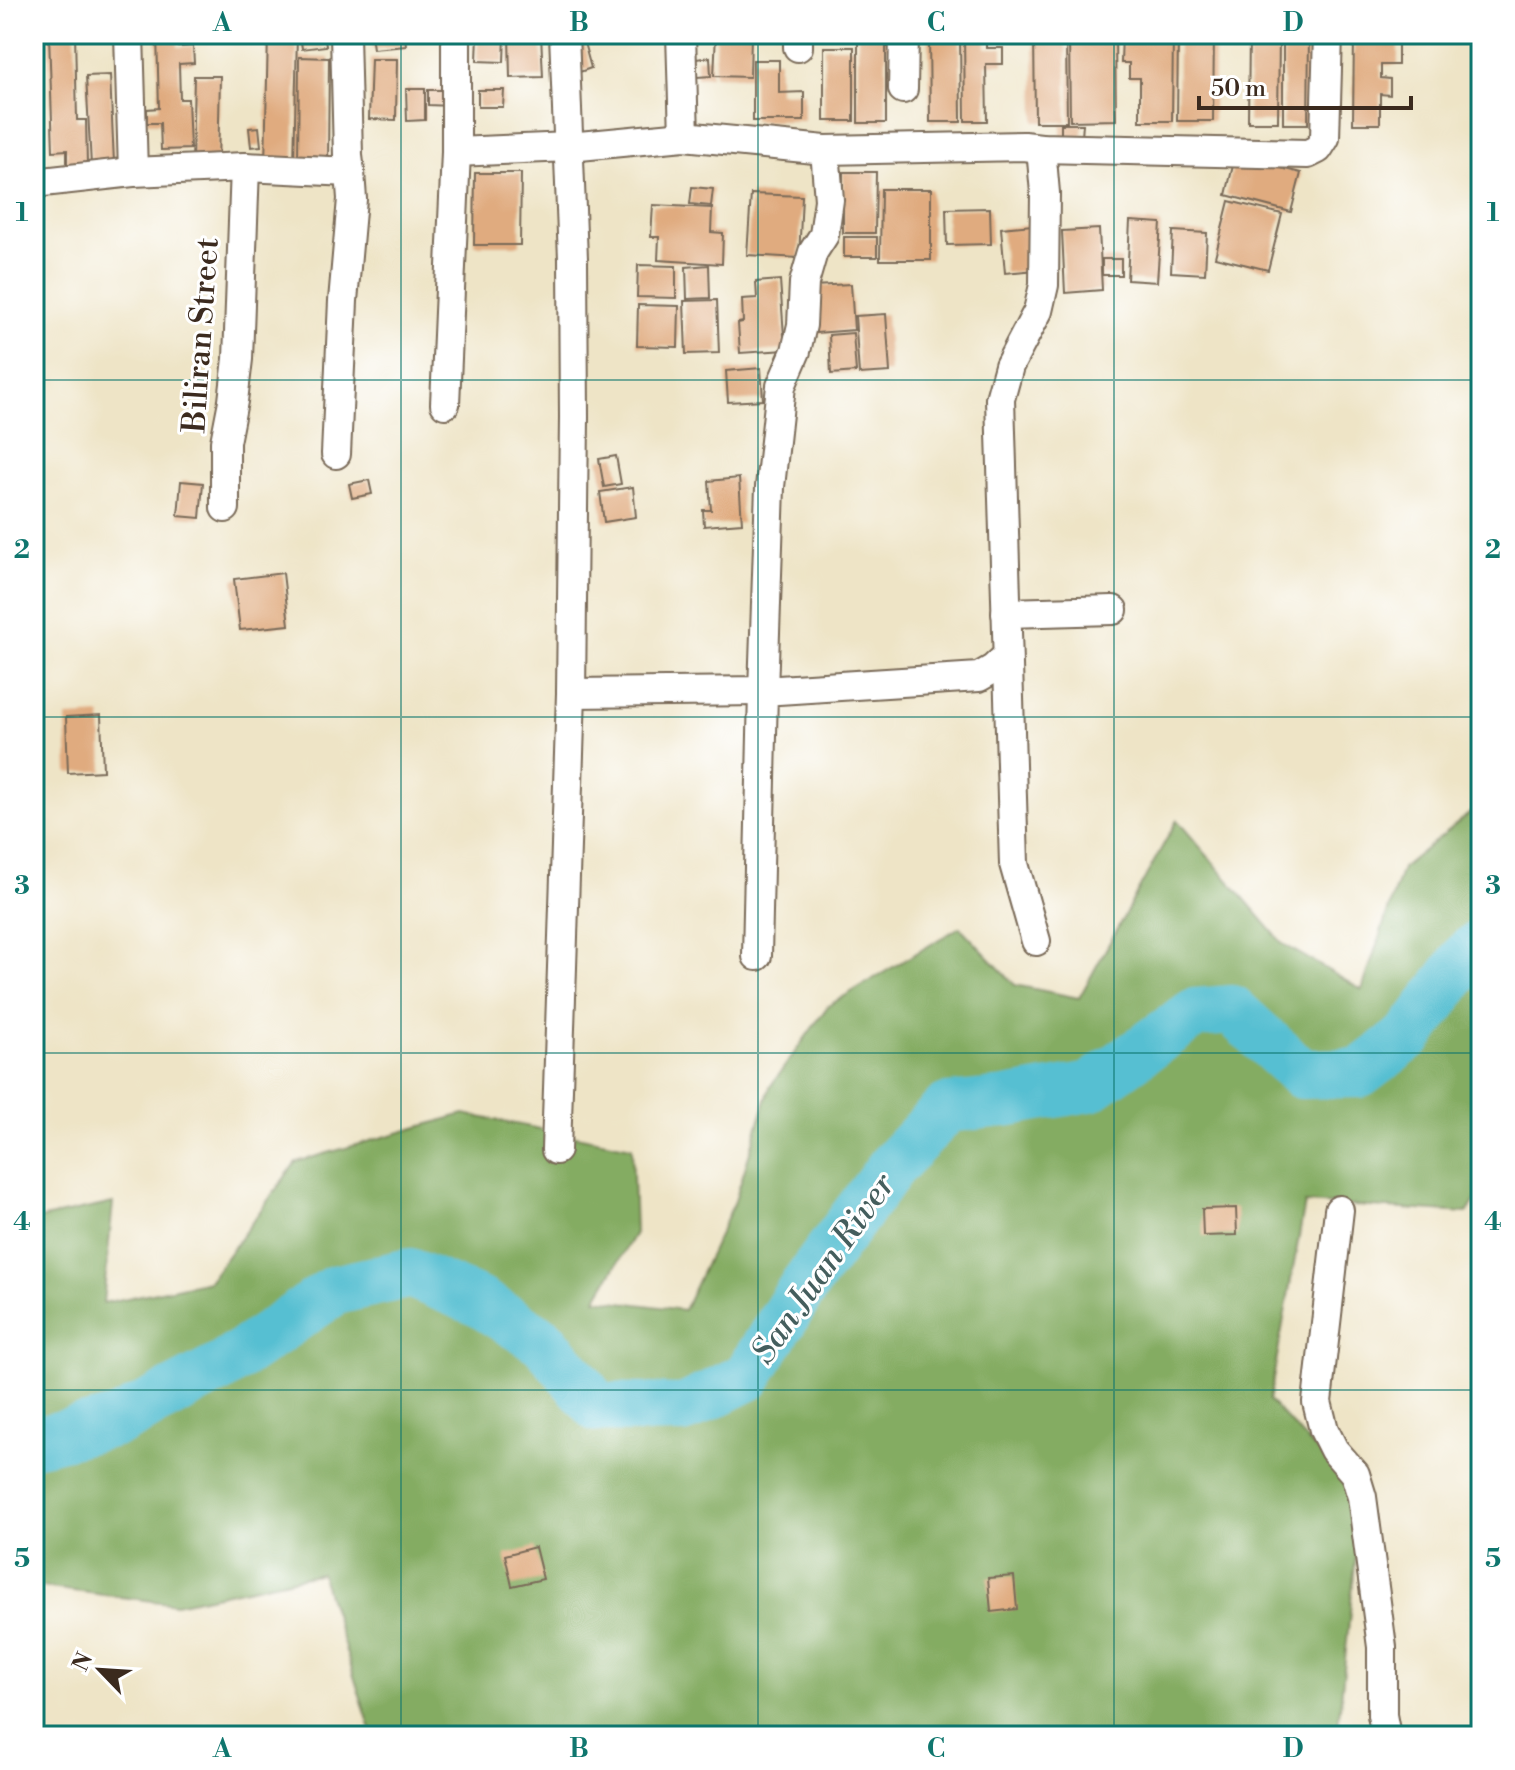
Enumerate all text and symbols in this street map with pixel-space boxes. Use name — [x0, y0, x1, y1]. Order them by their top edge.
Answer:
text: A — [212, 7, 232, 39]
text: B — [569, 7, 589, 39]
text: C — [927, 7, 945, 39]
text: D — [1283, 7, 1303, 39]
scale bar — [1199, 60, 1411, 110]
text: 50 m — [1211, 74, 1266, 104]
text: 1 — [16, 197, 29, 229]
text: 1 — [1487, 197, 1500, 229]
street label: Biliran Street — [174, 236, 228, 435]
text: 2 — [14, 534, 30, 566]
text: 2 — [1485, 534, 1501, 566]
text: 3 — [14, 870, 30, 902]
text: 3 — [1485, 870, 1501, 902]
water label: San Juan River — [743, 1165, 905, 1372]
text: 4 — [13, 1206, 31, 1238]
text: 4 — [1484, 1206, 1502, 1238]
text: 5 — [14, 1543, 30, 1575]
text: 5 — [1485, 1543, 1501, 1575]
north arrow — [60, 1630, 140, 1710]
text: N — [67, 1648, 99, 1676]
text: A — [212, 1733, 232, 1765]
text: B — [569, 1733, 589, 1765]
text: C — [927, 1733, 945, 1765]
text: D — [1283, 1733, 1303, 1765]

